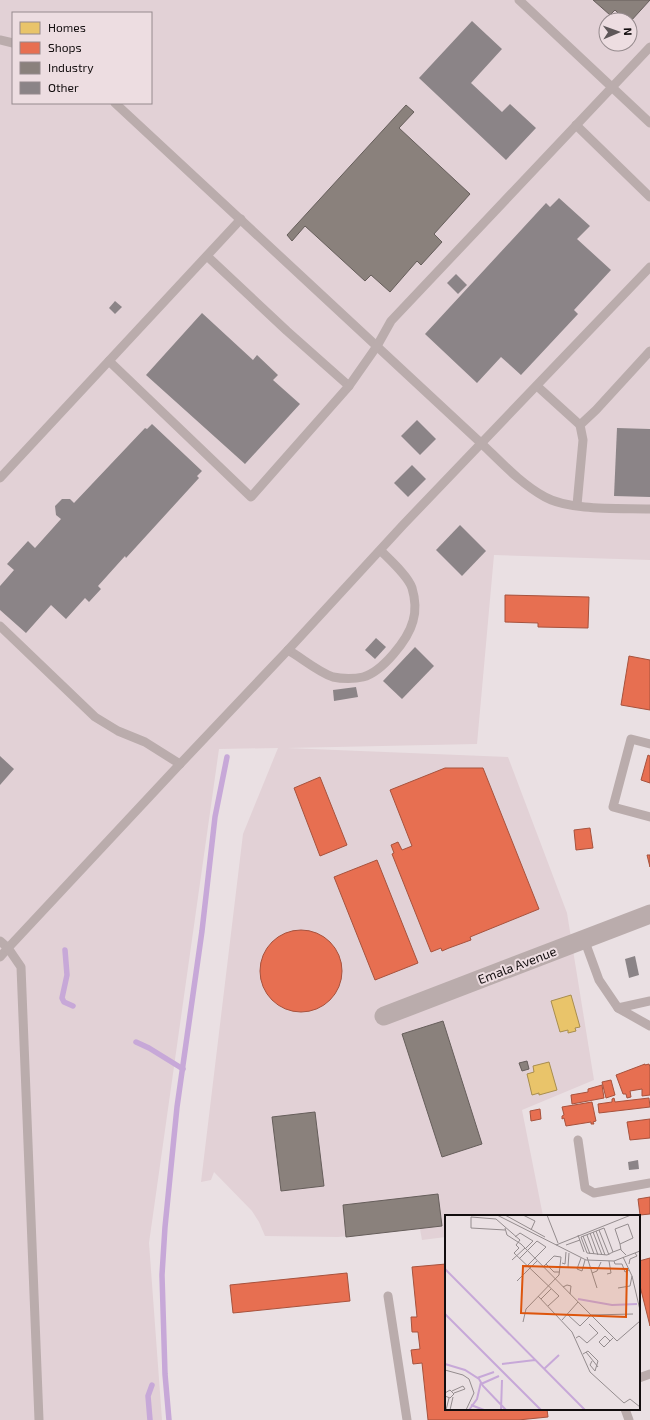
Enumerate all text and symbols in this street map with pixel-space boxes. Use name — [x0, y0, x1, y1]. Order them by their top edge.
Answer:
legend — [12, 12, 152, 104]
north arrow — [598, 12, 638, 52]
text: Homes — [48, 20, 86, 34]
text: N — [622, 27, 635, 36]
text: Shops — [48, 40, 82, 54]
text: Industry — [48, 60, 94, 74]
text: Other — [48, 80, 79, 94]
street label: Emala Avenue — [475, 943, 559, 987]
inset map — [445, 1215, 640, 1410]

